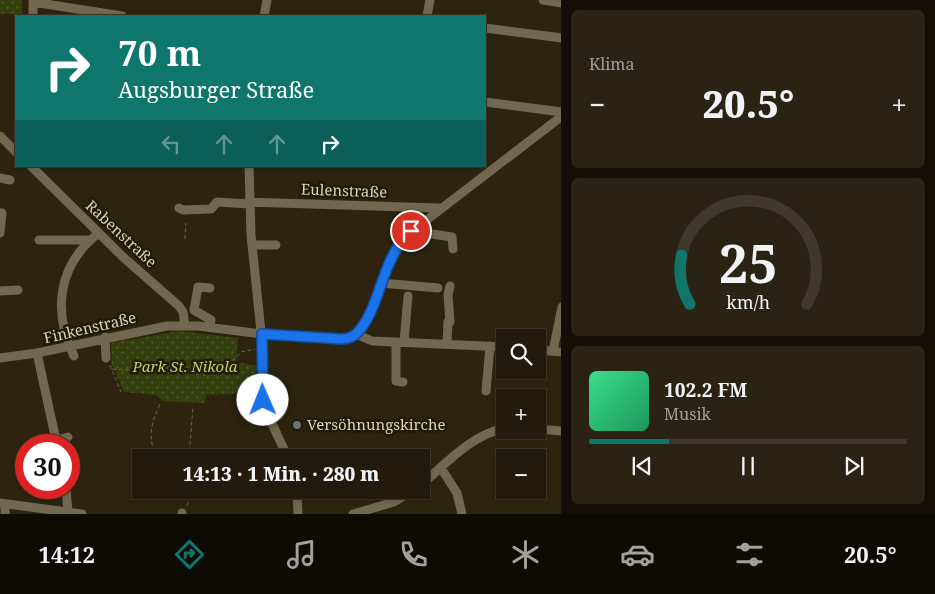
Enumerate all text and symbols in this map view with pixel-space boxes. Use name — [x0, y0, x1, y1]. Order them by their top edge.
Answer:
text: 70 m — [118, 29, 201, 76]
icon: right — [35, 35, 100, 100]
text: Klima — [589, 53, 634, 75]
text: Augsburger Straße — [118, 74, 314, 104]
text: 20.5° — [702, 77, 794, 129]
text: − — [589, 85, 605, 123]
text: + — [891, 85, 907, 123]
icon: left — [157, 130, 185, 158]
icon: ahead — [210, 130, 238, 158]
icon: ahead — [263, 130, 291, 158]
icon: right — [316, 130, 344, 158]
street label: Eulenstraße — [301, 179, 387, 201]
street label: Rabenstraße — [82, 195, 161, 271]
pin — [390, 210, 432, 252]
icon: arrive — [397, 217, 425, 245]
text: 25 — [719, 227, 777, 298]
text: km/h — [726, 290, 770, 314]
street label: Finkenstraße — [41, 307, 138, 347]
map controls — [496, 329, 546, 499]
button: search — [496, 329, 546, 379]
park label: Park St. Nikola — [132, 356, 238, 376]
position arrow — [236, 373, 288, 425]
text: 102.2 FM — [664, 377, 747, 403]
button: + — [496, 389, 546, 439]
text: Musik — [664, 403, 711, 425]
place label: Versöhnungskirche — [307, 414, 446, 434]
marker: Versöhnungskirche — [291, 419, 303, 431]
speed limit sign: 30 — [15, 434, 80, 499]
button: − — [496, 449, 546, 499]
icon: previous — [628, 452, 656, 480]
icon: pause — [734, 452, 762, 480]
icon: next — [840, 452, 868, 480]
text: 14:13 · 1 Min. · 280 m — [183, 461, 379, 487]
icon: directions — [172, 537, 207, 572]
icon: music — [284, 537, 319, 572]
icon: phone — [396, 537, 431, 572]
icon: climate — [508, 537, 543, 572]
icon: car — [620, 537, 655, 572]
icon: filters — [732, 537, 767, 572]
text: 14:12 — [39, 539, 95, 569]
text: 20.5° — [844, 539, 896, 569]

